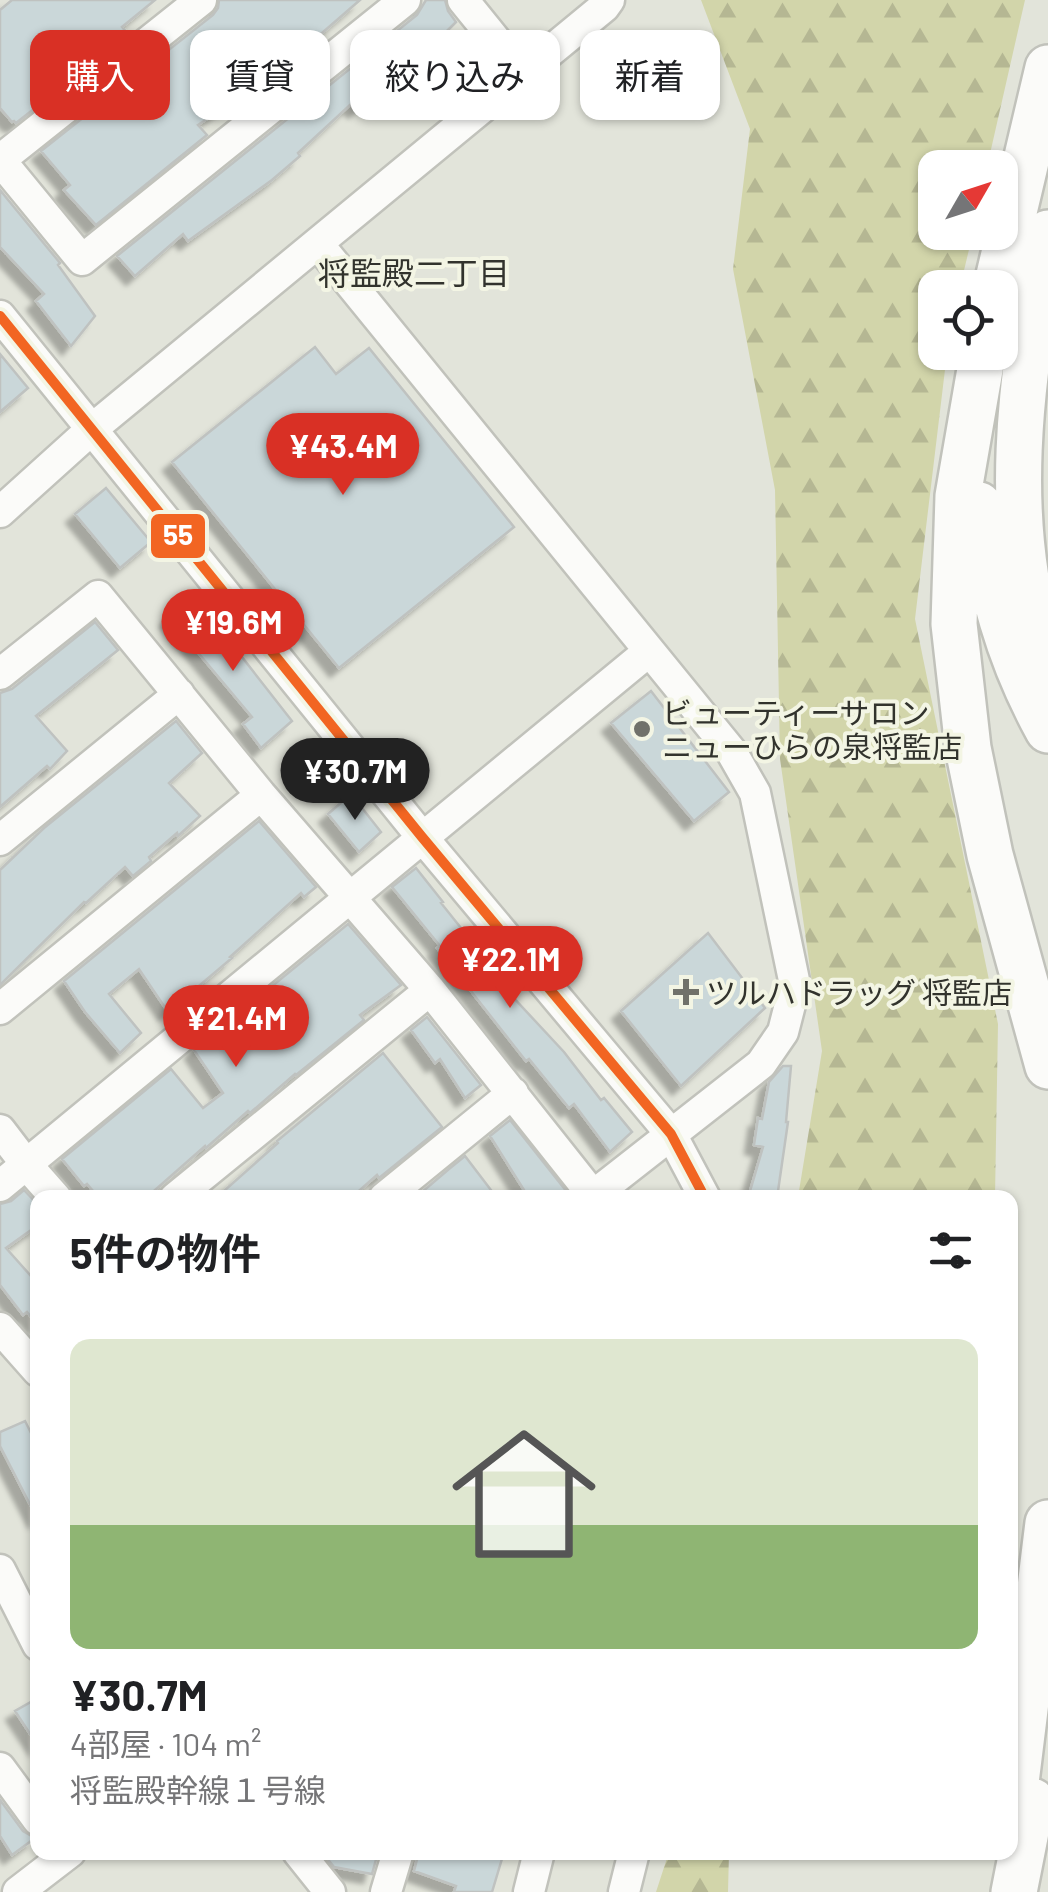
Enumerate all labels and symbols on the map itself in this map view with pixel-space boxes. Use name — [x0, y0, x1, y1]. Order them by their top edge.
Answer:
north arrow — [918, 150, 1018, 250]
district label: 将監殿二丁目 — [318, 253, 510, 291]
pin: ¥43.4M — [262, 413, 424, 498]
line badge: 55 — [149, 512, 207, 560]
text: 55 — [163, 517, 193, 551]
pin: ¥19.6M — [152, 589, 314, 674]
place label: ビューティーサロン ニューひらの泉将監店 — [662, 694, 962, 764]
marker: ビューティーサロン ニューひらの泉将監店 — [631, 718, 653, 740]
pin: ¥30.7M — [274, 738, 436, 823]
pin: ¥22.1M — [429, 926, 591, 1011]
place label: ツルハドラッグ 将監店 — [706, 974, 1012, 1010]
marker: ツルハドラッグ 将監店 — [675, 981, 697, 1003]
pin: ¥21.4M — [155, 985, 317, 1070]

